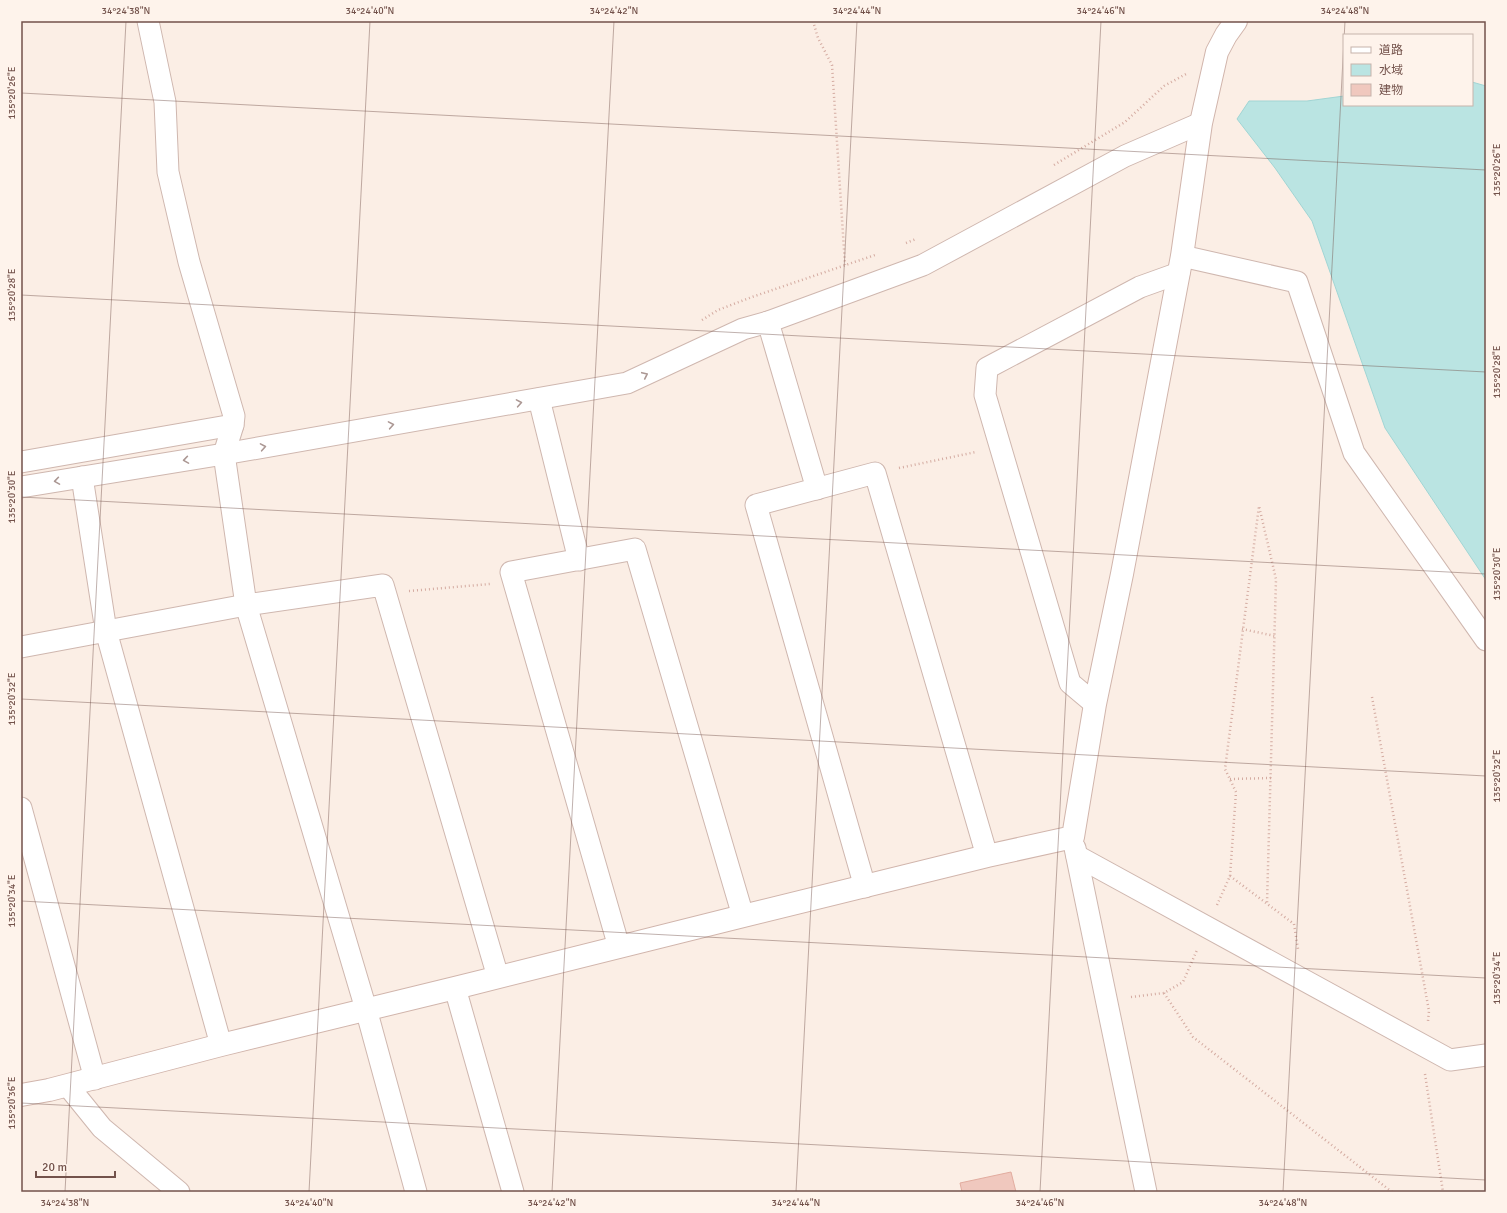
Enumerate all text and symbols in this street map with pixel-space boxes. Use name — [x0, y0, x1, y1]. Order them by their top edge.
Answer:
text: 34°24'38"N — [102, 5, 150, 17]
text: 34°24'40"N — [346, 5, 394, 17]
text: 34°24'42"N — [590, 5, 638, 17]
text: 34°24'44"N — [833, 5, 881, 17]
text: 34°24'46"N — [1077, 5, 1125, 17]
text: 34°24'48"N — [1321, 5, 1369, 17]
legend — [1343, 34, 1473, 106]
text: 道路 — [1379, 43, 1403, 58]
text: 水域 — [1379, 63, 1403, 78]
text: 135°20'26"E — [6, 66, 18, 120]
text: 建物 — [1379, 83, 1403, 98]
text: 135°20'26"E — [1491, 143, 1503, 197]
text: 135°20'28"E — [6, 268, 18, 322]
text: 135°20'28"E — [1491, 345, 1503, 399]
one-way arrow — [641, 372, 648, 380]
one-way arrow — [516, 399, 522, 408]
one-way arrow — [388, 421, 394, 430]
one-way arrow — [259, 443, 266, 452]
one-way arrow — [183, 455, 189, 464]
text: 135°20'30"E — [6, 470, 18, 524]
one-way arrow — [54, 476, 60, 485]
text: 135°20'30"E — [1491, 547, 1503, 601]
text: 135°20'32"E — [6, 672, 18, 726]
text: 135°20'32"E — [1491, 749, 1503, 803]
text: 135°20'34"E — [6, 874, 18, 928]
text: 135°20'34"E — [1491, 951, 1503, 1005]
text: 135°20'36"E — [6, 1076, 18, 1130]
scale bar — [36, 1153, 115, 1179]
text: 20 m — [42, 1160, 67, 1175]
text: 34°24'38"N — [41, 1197, 89, 1209]
text: 34°24'40"N — [285, 1197, 333, 1209]
text: 34°24'42"N — [528, 1197, 576, 1209]
text: 34°24'44"N — [772, 1197, 820, 1209]
text: 34°24'46"N — [1016, 1197, 1064, 1209]
text: 34°24'48"N — [1259, 1197, 1307, 1209]

